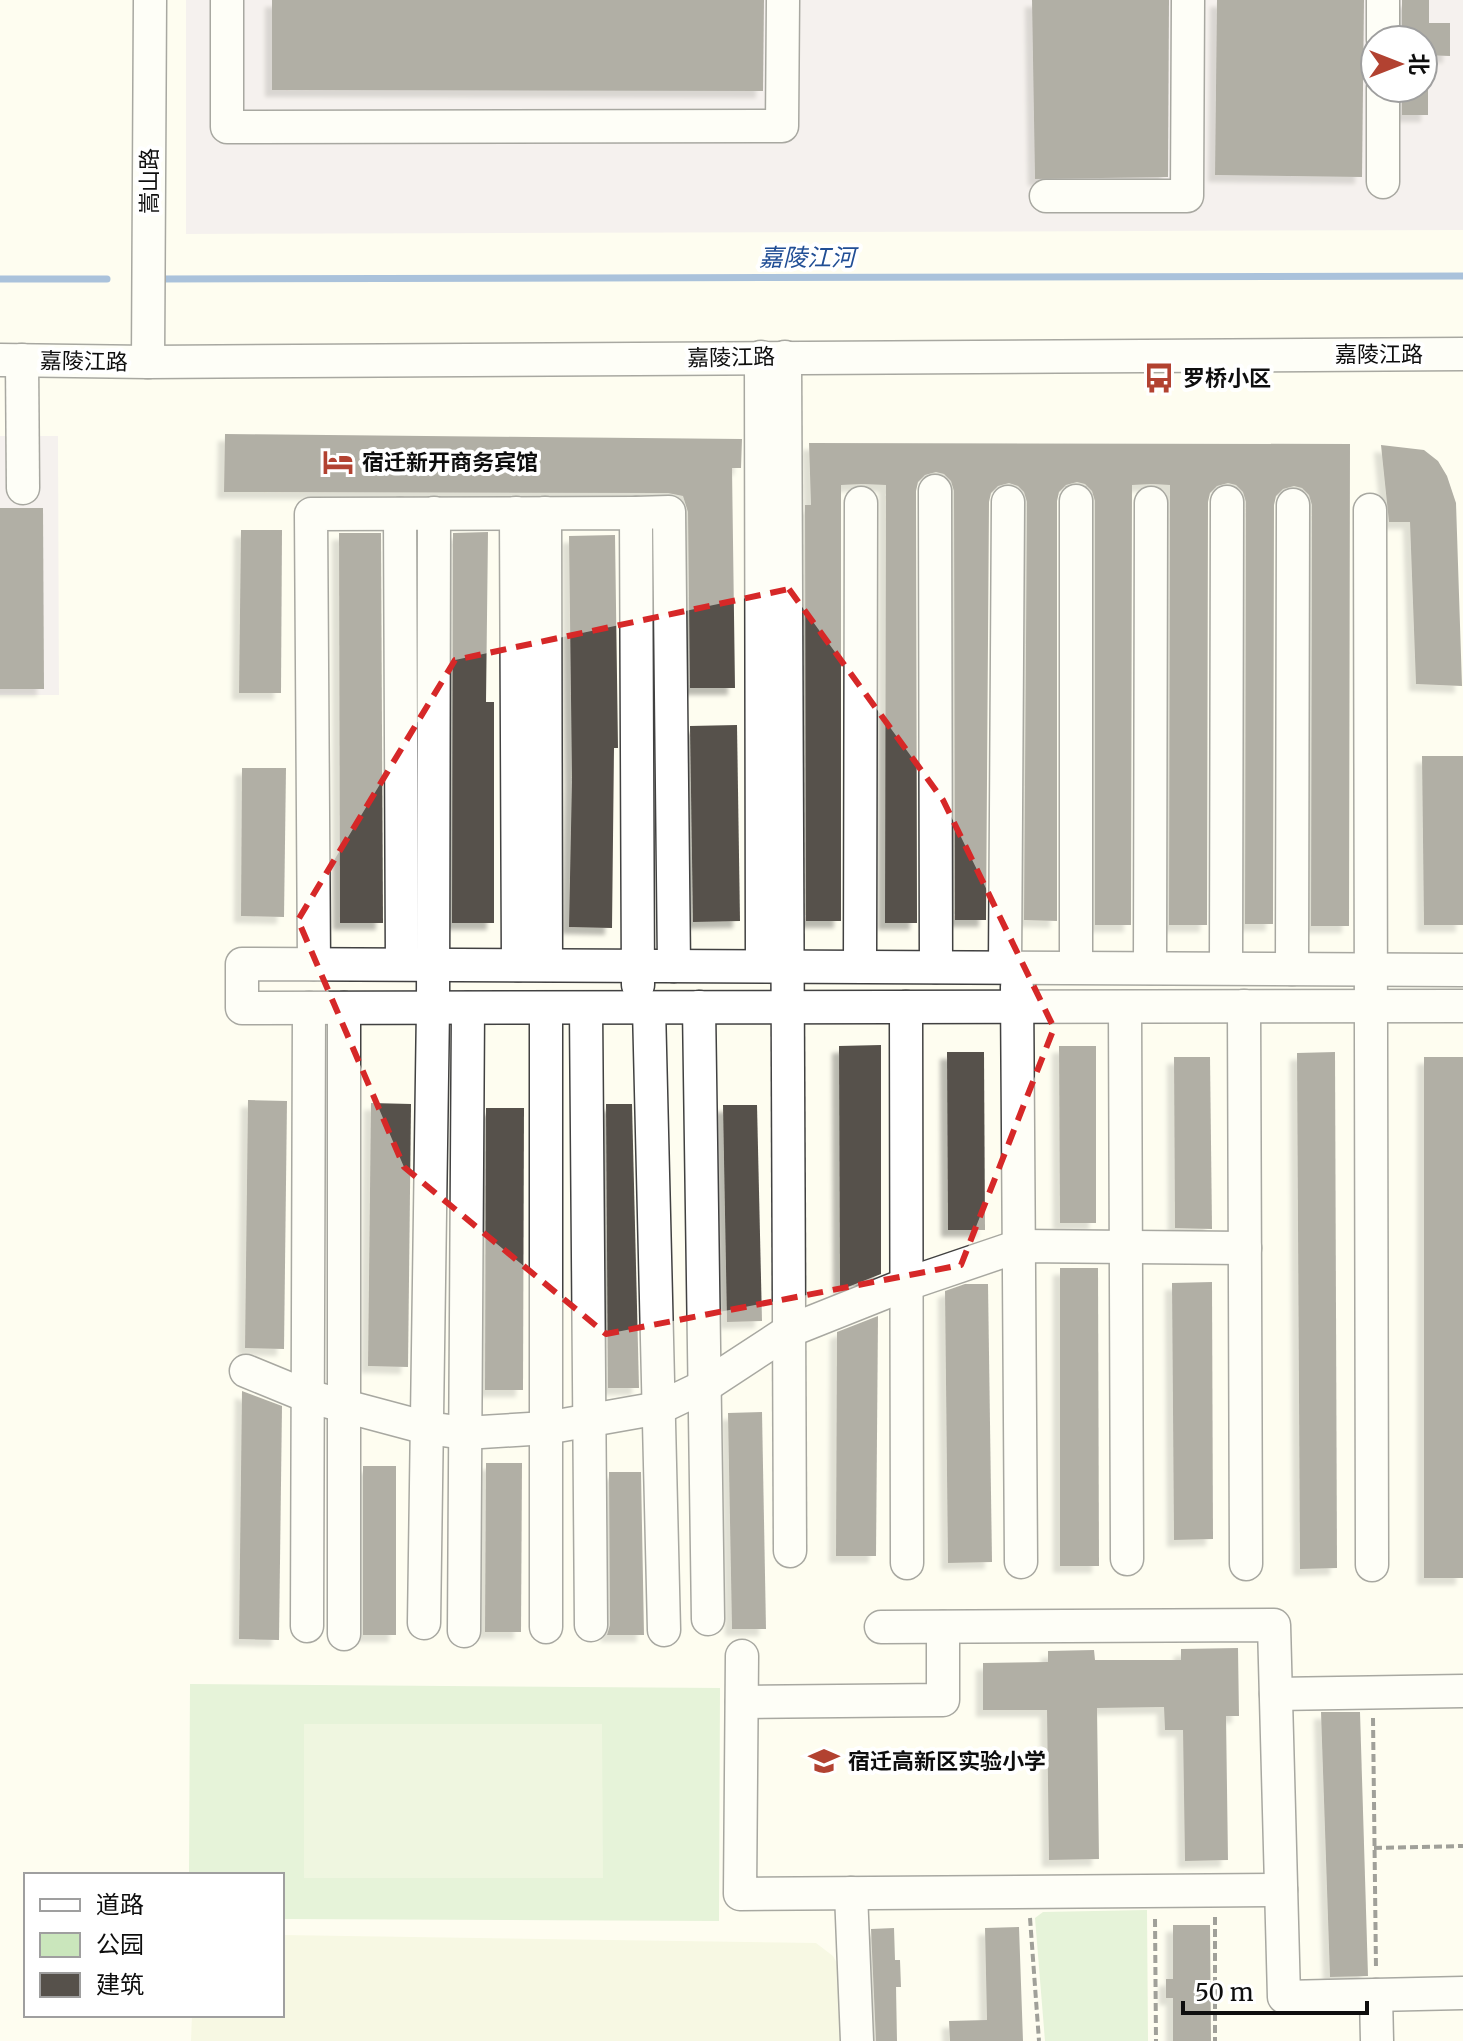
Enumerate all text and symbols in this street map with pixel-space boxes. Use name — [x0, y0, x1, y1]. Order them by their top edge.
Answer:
north arrow — [1359, 24, 1439, 104]
text: 北 — [1405, 53, 1433, 75]
street label: 嵩山路 — [135, 148, 163, 214]
water label: 嘉陵江河 — [759, 242, 859, 273]
street label: 嘉陵江路 — [1335, 340, 1423, 368]
street label: 嘉陵江路 — [687, 342, 775, 372]
street label: 嘉陵江路 — [40, 346, 128, 376]
bus stop icon: 罗桥小区 — [1142, 361, 1176, 395]
place label: 罗桥小区 — [1183, 364, 1271, 392]
hotel icon: 宿迁新开商务宾馆 — [321, 445, 355, 479]
place label: 宿迁新开商务宾馆 — [362, 448, 538, 476]
school or university icon: 宿迁高新区实验小学 — [807, 1744, 841, 1778]
place label: 宿迁高新区实验小学 — [848, 1747, 1046, 1775]
legend — [24, 1873, 284, 2017]
text: 道路 — [96, 1889, 144, 1920]
text: 公园 — [96, 1929, 144, 1960]
scale bar — [1183, 1965, 1367, 2015]
text: 建筑 — [96, 1969, 144, 2000]
text: 50 m — [1195, 1977, 1254, 2008]

